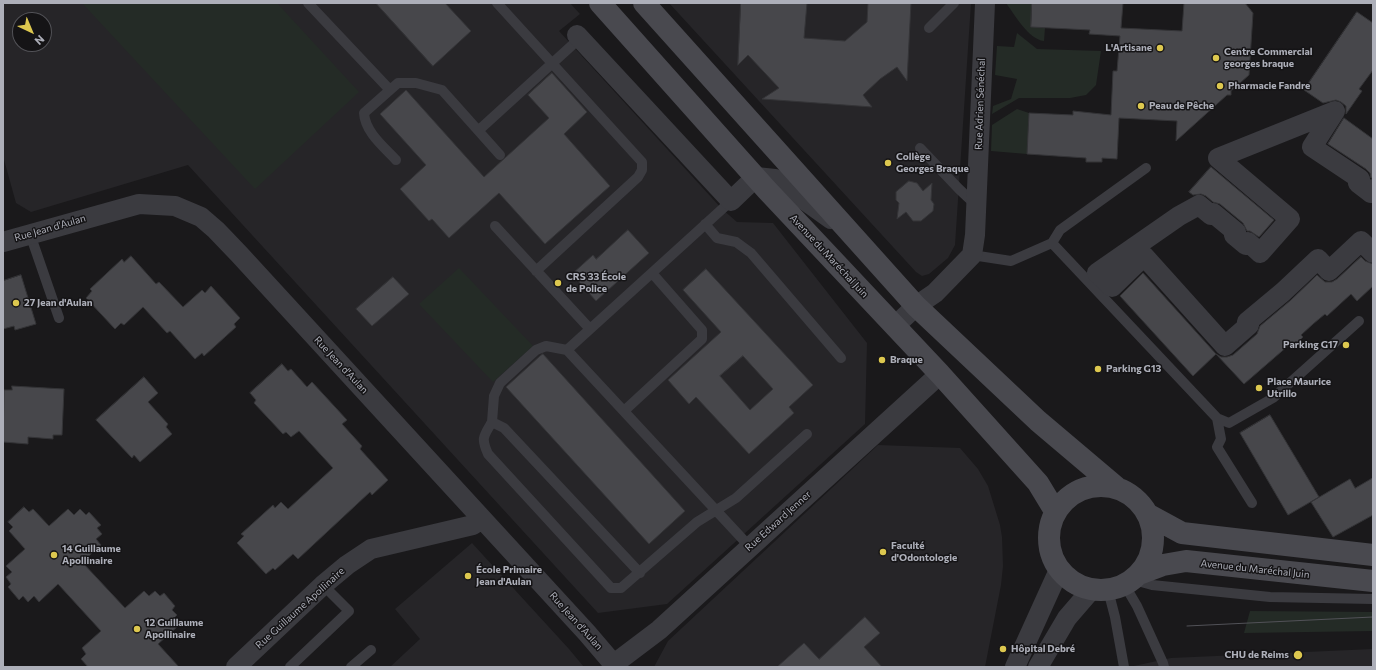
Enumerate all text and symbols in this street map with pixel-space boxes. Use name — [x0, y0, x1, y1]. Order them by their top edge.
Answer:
north arrow — [12, 12, 52, 52]
text: N — [33, 33, 47, 48]
place label: L'Artisane — [1105, 42, 1152, 54]
marker: L'Artisane — [1155, 43, 1165, 53]
place label: Centre Commercial georges braque — [1224, 46, 1312, 70]
marker: Centre Commercial georges braque — [1211, 53, 1221, 63]
street label: Rue Adrien Sénéchal — [972, 58, 988, 150]
place label: Pharmacie Fandre — [1228, 80, 1310, 92]
marker: Pharmacie Fandre — [1215, 81, 1225, 91]
place label: Peau de Pêche — [1149, 100, 1214, 112]
marker: Peau de Pêche — [1136, 101, 1146, 111]
place label: Collège Georges Braque — [896, 151, 969, 174]
marker: Collège Georges Braque — [883, 158, 893, 168]
street label: Rue Jean d'Aulan — [13, 212, 87, 244]
street label: Avenue du Maréchal Juin — [787, 212, 871, 300]
place label: CRS 33 École de Police — [566, 271, 626, 294]
marker: CRS 33 École de Police — [553, 278, 563, 288]
place label: 27 Jean d'Aulan — [24, 297, 93, 309]
marker: 27 Jean d'Aulan — [11, 298, 21, 308]
street label: Rue Jean d'Aulan — [312, 334, 370, 396]
place label: Parking G17 — [1283, 339, 1338, 351]
marker: Parking G17 — [1341, 340, 1351, 350]
place label: Braque — [890, 354, 923, 366]
marker: Braque — [877, 355, 887, 365]
place label: Parking G13 — [1106, 363, 1161, 375]
marker: Parking G13 — [1093, 364, 1103, 374]
place label: Place Maurice Utrillo — [1267, 376, 1331, 400]
marker: Place Maurice Utrillo — [1254, 383, 1264, 393]
street label: Rue Edward Jenner — [743, 488, 813, 554]
place label: Faculté d'Odontologie — [891, 540, 957, 564]
place label: 14 Guillaume Apollinaire — [62, 543, 121, 566]
marker: Faculté d'Odontologie — [878, 547, 888, 557]
marker: 14 Guillaume Apollinaire — [49, 550, 59, 560]
street label: Avenue du Maréchal Juin — [1200, 557, 1310, 581]
place label: École Primaire Jean d'Aulan — [476, 564, 542, 588]
street label: Rue Guillaume Apollinaire — [253, 565, 347, 651]
marker: École Primaire Jean d'Aulan — [463, 571, 473, 581]
street label: Rue Jean d'Aulan — [547, 590, 605, 652]
place label: 12 Guillaume Apollinaire — [145, 617, 203, 640]
marker: 12 Guillaume Apollinaire — [132, 624, 142, 634]
place label: Hôpital Debré — [1011, 643, 1075, 655]
marker: Hôpital Debré — [998, 644, 1008, 654]
place label: CHU de Reims — [1224, 649, 1289, 661]
marker: CHU de Reims — [1292, 649, 1304, 661]

